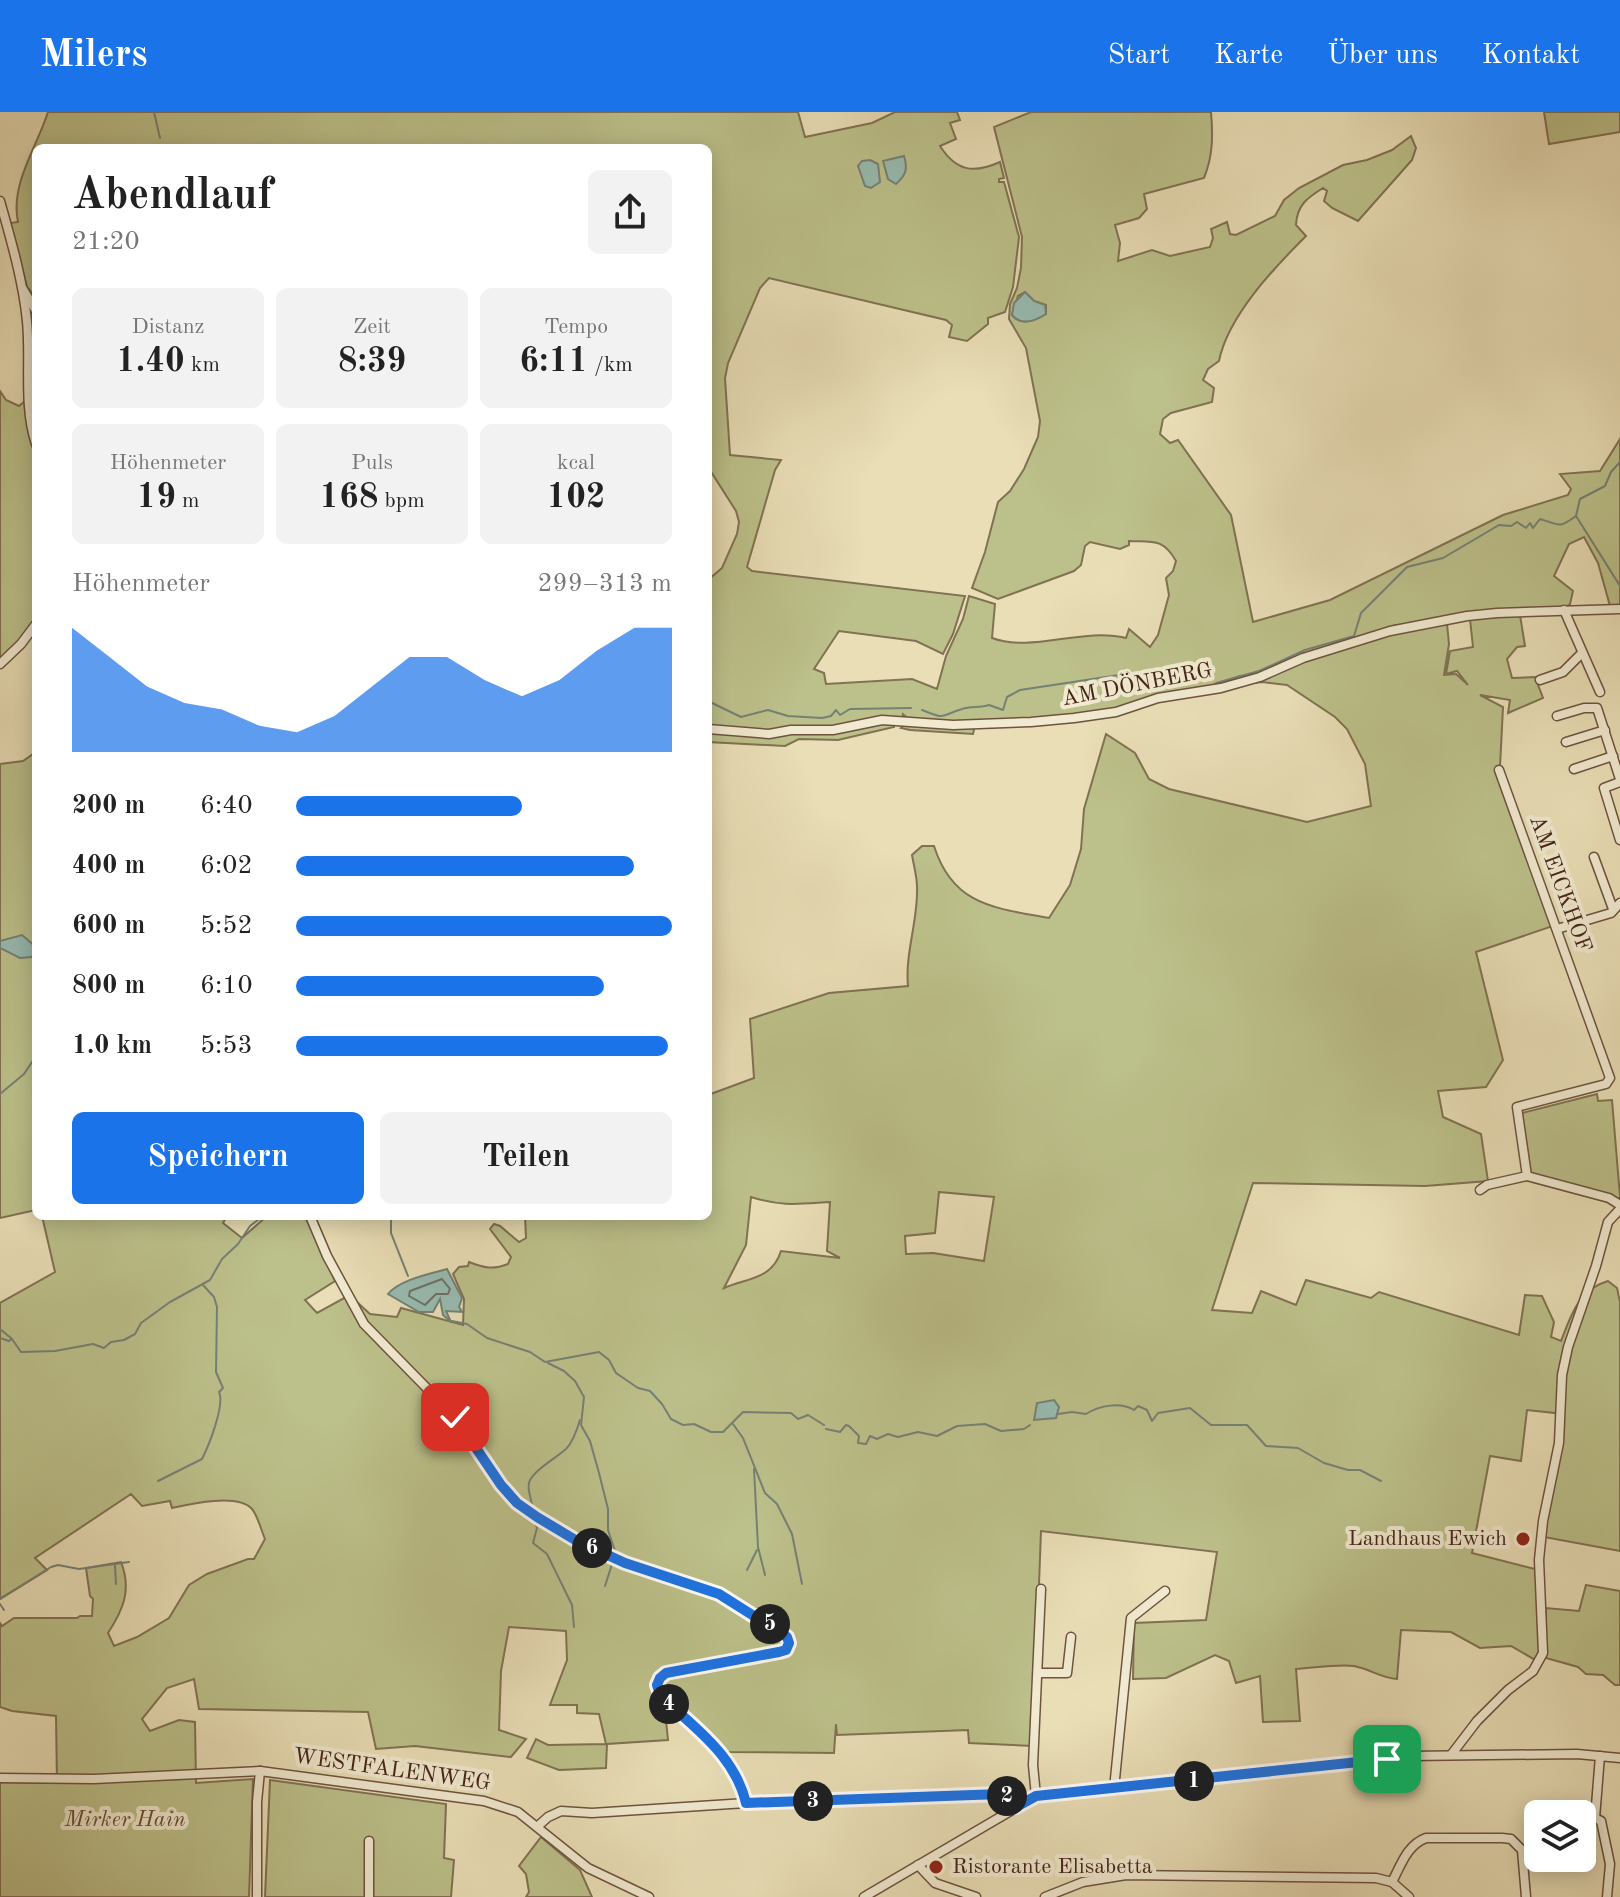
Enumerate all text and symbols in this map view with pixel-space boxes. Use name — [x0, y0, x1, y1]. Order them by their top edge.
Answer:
text: Milers — [40, 37, 148, 75]
text: Start — [1108, 42, 1170, 70]
text: Karte — [1214, 42, 1283, 70]
text: Über uns — [1327, 42, 1438, 70]
text: Kontakt — [1482, 42, 1580, 70]
button: share — [588, 170, 672, 254]
text: Abendlauf — [72, 174, 273, 218]
text: 21:20 — [72, 229, 140, 255]
text: Distanz — [132, 316, 204, 338]
text: Zeit — [353, 316, 391, 338]
text: Tempo — [544, 316, 608, 338]
text: 1.40 — [116, 345, 185, 379]
text: 8:39 — [338, 345, 406, 379]
text: 6:11 — [519, 345, 588, 379]
text: km — [185, 354, 220, 376]
text: /km — [588, 354, 633, 376]
text: Höhenmeter — [110, 452, 226, 474]
text: Puls — [351, 452, 393, 474]
text: kcal — [557, 452, 595, 474]
text: 19 — [136, 481, 176, 515]
text: 168 — [319, 481, 378, 515]
text: 102 — [546, 481, 606, 515]
text: m — [176, 490, 200, 512]
text: bpm — [378, 490, 425, 512]
text: Höhenmeter — [72, 571, 210, 597]
text: 299–313 m — [537, 571, 672, 597]
street label: AM DÖNBERG — [1059, 657, 1214, 710]
text: 200 m — [72, 793, 145, 819]
text: 6:40 — [200, 793, 253, 819]
street label: AM EICKHOF — [1525, 812, 1595, 956]
text: 400 m — [72, 853, 145, 879]
text: 6:02 — [200, 853, 253, 879]
text: 600 m — [72, 913, 145, 939]
text: 5:52 — [200, 913, 253, 939]
text: 800 m — [72, 973, 145, 999]
text: 6:10 — [200, 973, 253, 999]
text: 1.0 km — [72, 1033, 152, 1059]
text: 5:53 — [200, 1033, 253, 1059]
button: Speichern — [72, 1112, 364, 1204]
button: Teilen — [380, 1112, 672, 1204]
pin — [421, 1383, 489, 1451]
icon: check — [433, 1395, 477, 1439]
pin: 6 — [572, 1528, 612, 1568]
place label: Landhaus Ewich — [1348, 1528, 1507, 1550]
marker: Landhaus Ewich — [1514, 1530, 1532, 1548]
text: 6 — [586, 1537, 598, 1559]
pin: 5 — [750, 1604, 790, 1644]
text: 5 — [764, 1613, 776, 1635]
pin: 4 — [649, 1684, 689, 1724]
text: 4 — [663, 1693, 675, 1715]
pin — [1353, 1725, 1421, 1793]
icon: arrive — [1365, 1737, 1409, 1781]
street label: WESTFALENWEG — [292, 1745, 492, 1795]
pin: 1 — [1174, 1761, 1214, 1801]
text: 1 — [1188, 1770, 1200, 1792]
pin: 2 — [987, 1776, 1027, 1816]
pin: 3 — [793, 1781, 833, 1821]
text: 2 — [1001, 1785, 1013, 1807]
text: 3 — [807, 1790, 819, 1812]
map controls — [1524, 1800, 1596, 1872]
button: layers — [1524, 1800, 1596, 1872]
park label: Mirker Hain — [63, 1809, 186, 1831]
place label: Ristorante Elisabetta — [952, 1856, 1153, 1878]
marker: Ristorante Elisabetta — [927, 1858, 945, 1876]

